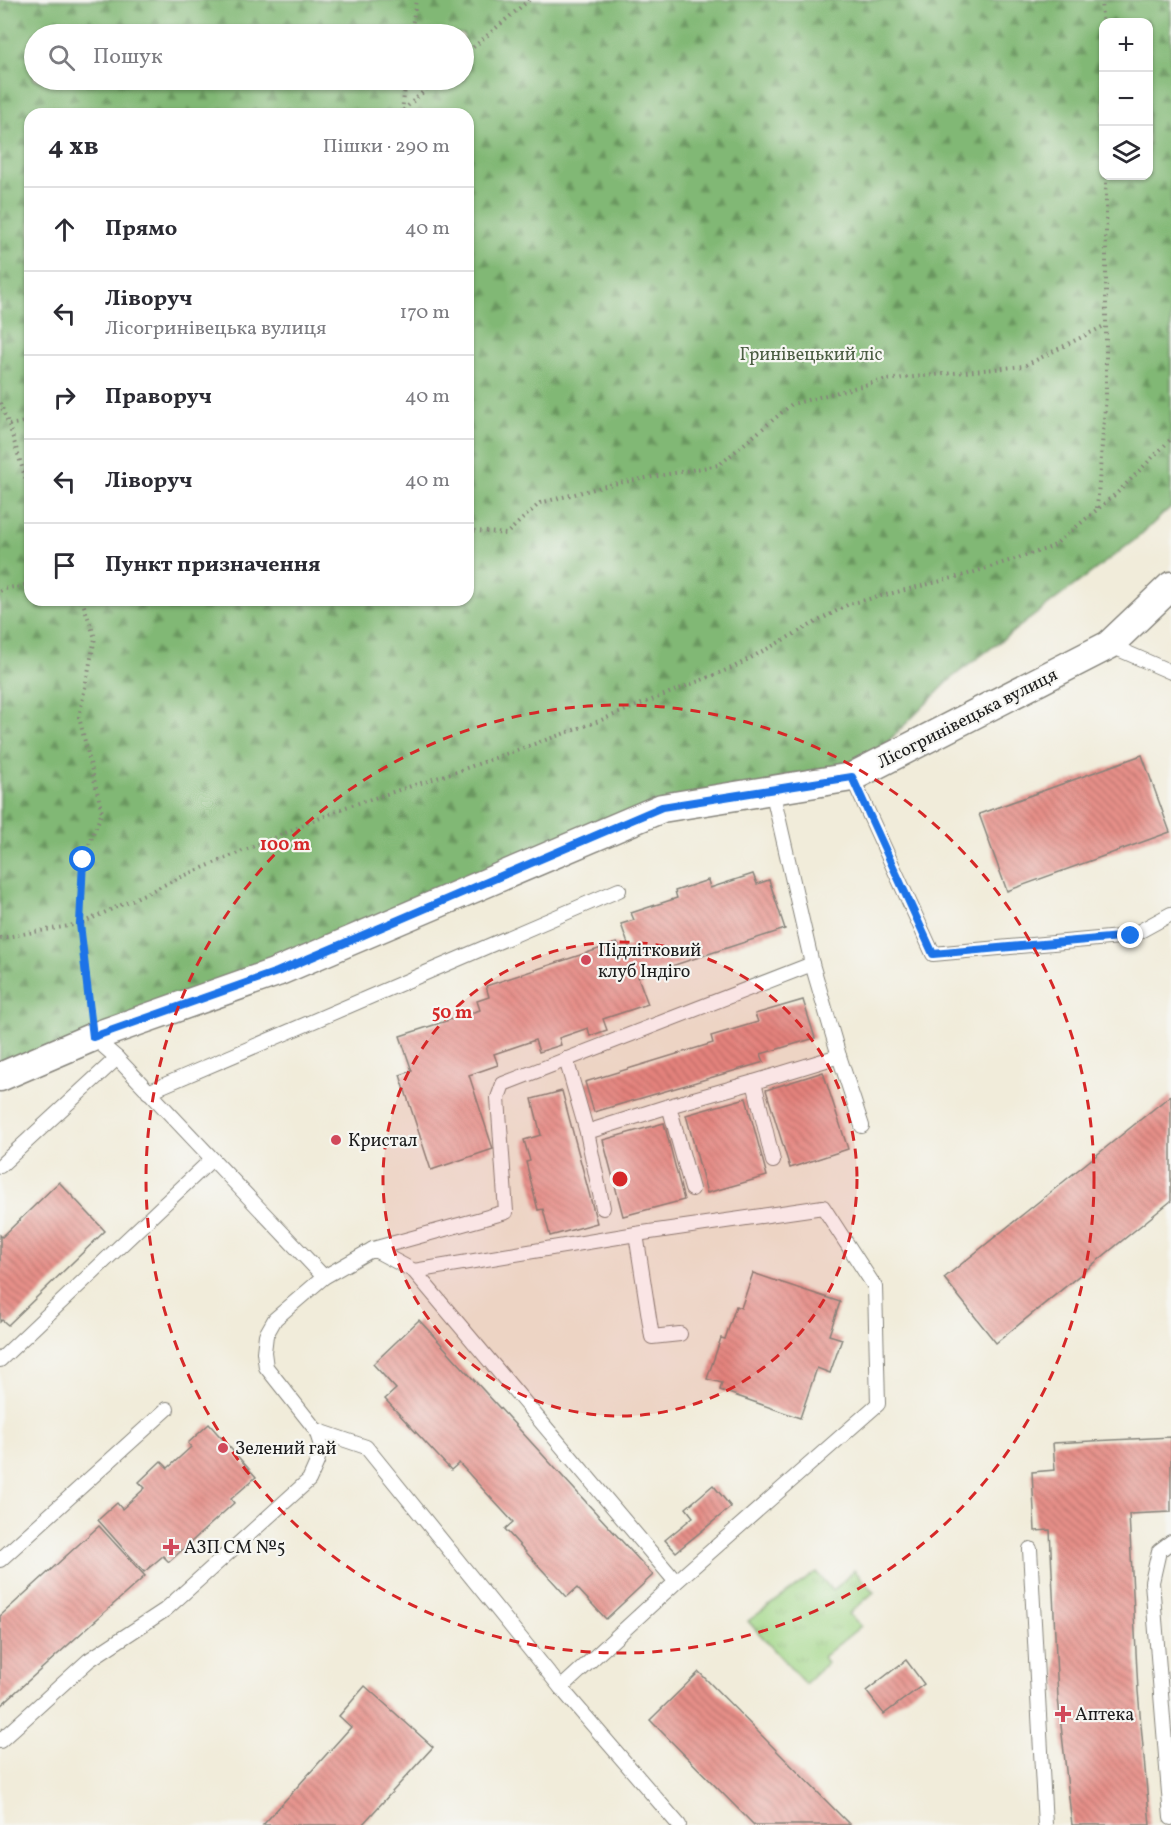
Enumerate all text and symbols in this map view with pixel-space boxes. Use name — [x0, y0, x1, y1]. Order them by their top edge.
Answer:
map controls — [1099, 18, 1153, 180]
button: + — [1099, 18, 1153, 72]
search box — [24, 24, 474, 90]
icon: search — [45, 41, 78, 74]
text: Пошук — [93, 42, 163, 73]
button: − — [1099, 72, 1153, 126]
button: layers — [1099, 126, 1153, 180]
text: 4 хв — [48, 129, 99, 165]
text: Пішки · 290 m — [323, 133, 450, 161]
icon: ahead — [48, 213, 81, 246]
text: Прямо — [105, 214, 177, 245]
text: 40 m — [405, 215, 450, 243]
text: Ліворуч — [105, 284, 192, 315]
icon: left — [48, 297, 81, 330]
text: 170 m — [400, 299, 450, 327]
text: Лісогринівецька вулиця — [105, 315, 327, 343]
park label: Гринівецький ліс — [740, 343, 883, 368]
icon: right — [48, 381, 81, 414]
text: Праворуч — [105, 382, 212, 413]
text: 40 m — [405, 383, 450, 411]
icon: left — [48, 465, 81, 498]
text: Ліворуч — [105, 466, 192, 497]
text: 40 m — [405, 467, 450, 495]
icon: arrive — [48, 549, 81, 582]
text: Пункт призначення — [105, 550, 321, 581]
street label: Лісогринівецька вулиця — [873, 663, 1062, 776]
text: 100 m — [260, 833, 310, 858]
route start — [69, 846, 95, 872]
route end — [1117, 922, 1143, 948]
place label: Підлітковий клуб Індіго — [598, 939, 701, 985]
marker: Підлітковий клуб Індіго — [579, 953, 593, 967]
text: 50 m — [432, 1001, 472, 1026]
place label: Кристал — [348, 1129, 418, 1154]
marker: Кристал — [329, 1133, 343, 1147]
centre of rings — [610, 1169, 630, 1189]
place label: Зелений гай — [235, 1437, 336, 1462]
marker: Зелений гай — [216, 1441, 230, 1455]
place label: АЗП СМ №5 — [184, 1536, 285, 1561]
marker: АЗП СМ №5 — [162, 1538, 180, 1556]
place label: Аптека — [1075, 1703, 1134, 1728]
marker: Аптека — [1056, 1707, 1070, 1721]

